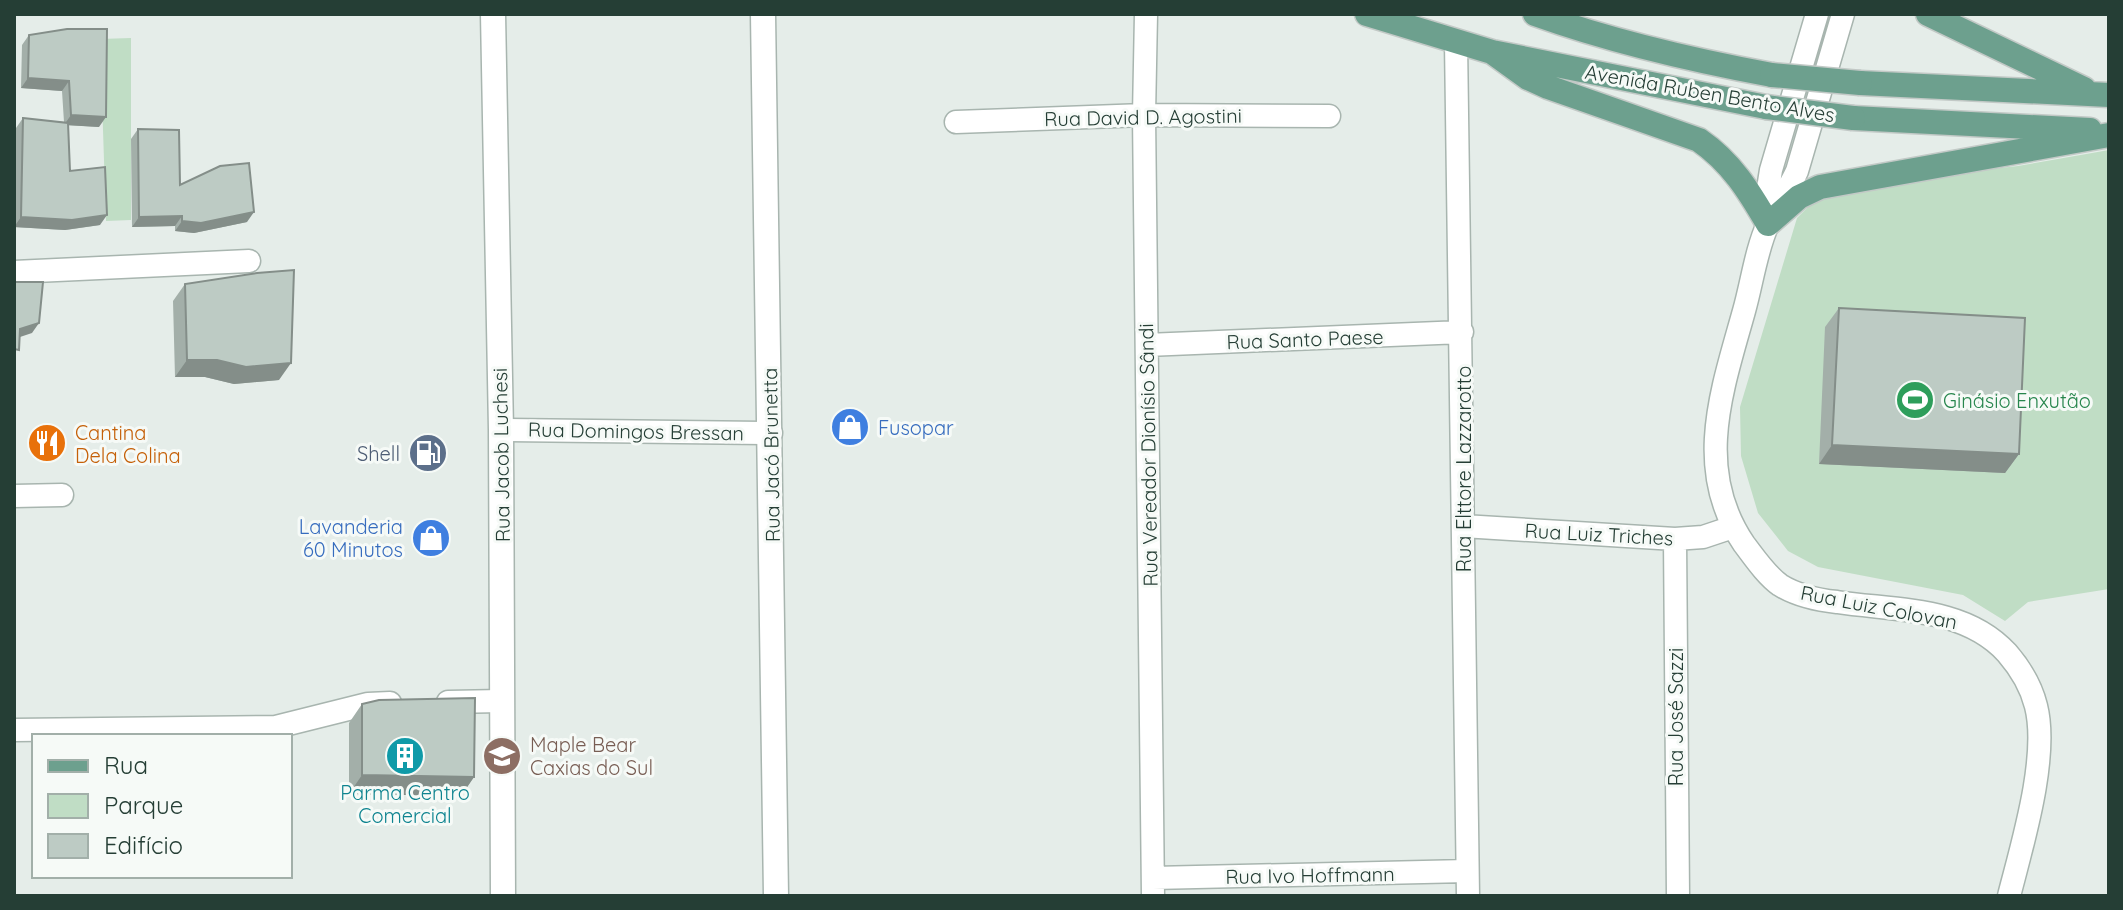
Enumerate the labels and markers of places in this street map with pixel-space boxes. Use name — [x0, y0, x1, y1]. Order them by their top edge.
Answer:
sports icon: Ginásio Enxutão — [1894, 379, 1936, 421]
place label: Ginásio Enxutão — [1943, 388, 2091, 413]
shop icon: Fusopar — [829, 406, 871, 448]
place label: Fusopar — [878, 415, 954, 440]
place label: Cantina Dela Colina — [75, 420, 181, 468]
restaurant icon: Cantina Dela Colina — [26, 422, 68, 464]
fuel station icon: Shell — [407, 432, 449, 474]
place label: Shell — [357, 441, 400, 466]
place label: Lavanderia 60 Minutos — [299, 514, 403, 562]
shop icon: Lavanderia 60 Minutos — [410, 517, 452, 559]
place label: Maple Bear Caxias do Sul — [530, 732, 653, 780]
building icon: Parma Centro Comercial — [384, 735, 426, 777]
school or university icon: Maple Bear Caxias do Sul — [481, 735, 523, 777]
place label: Parma Centro Comercial — [340, 780, 470, 828]

